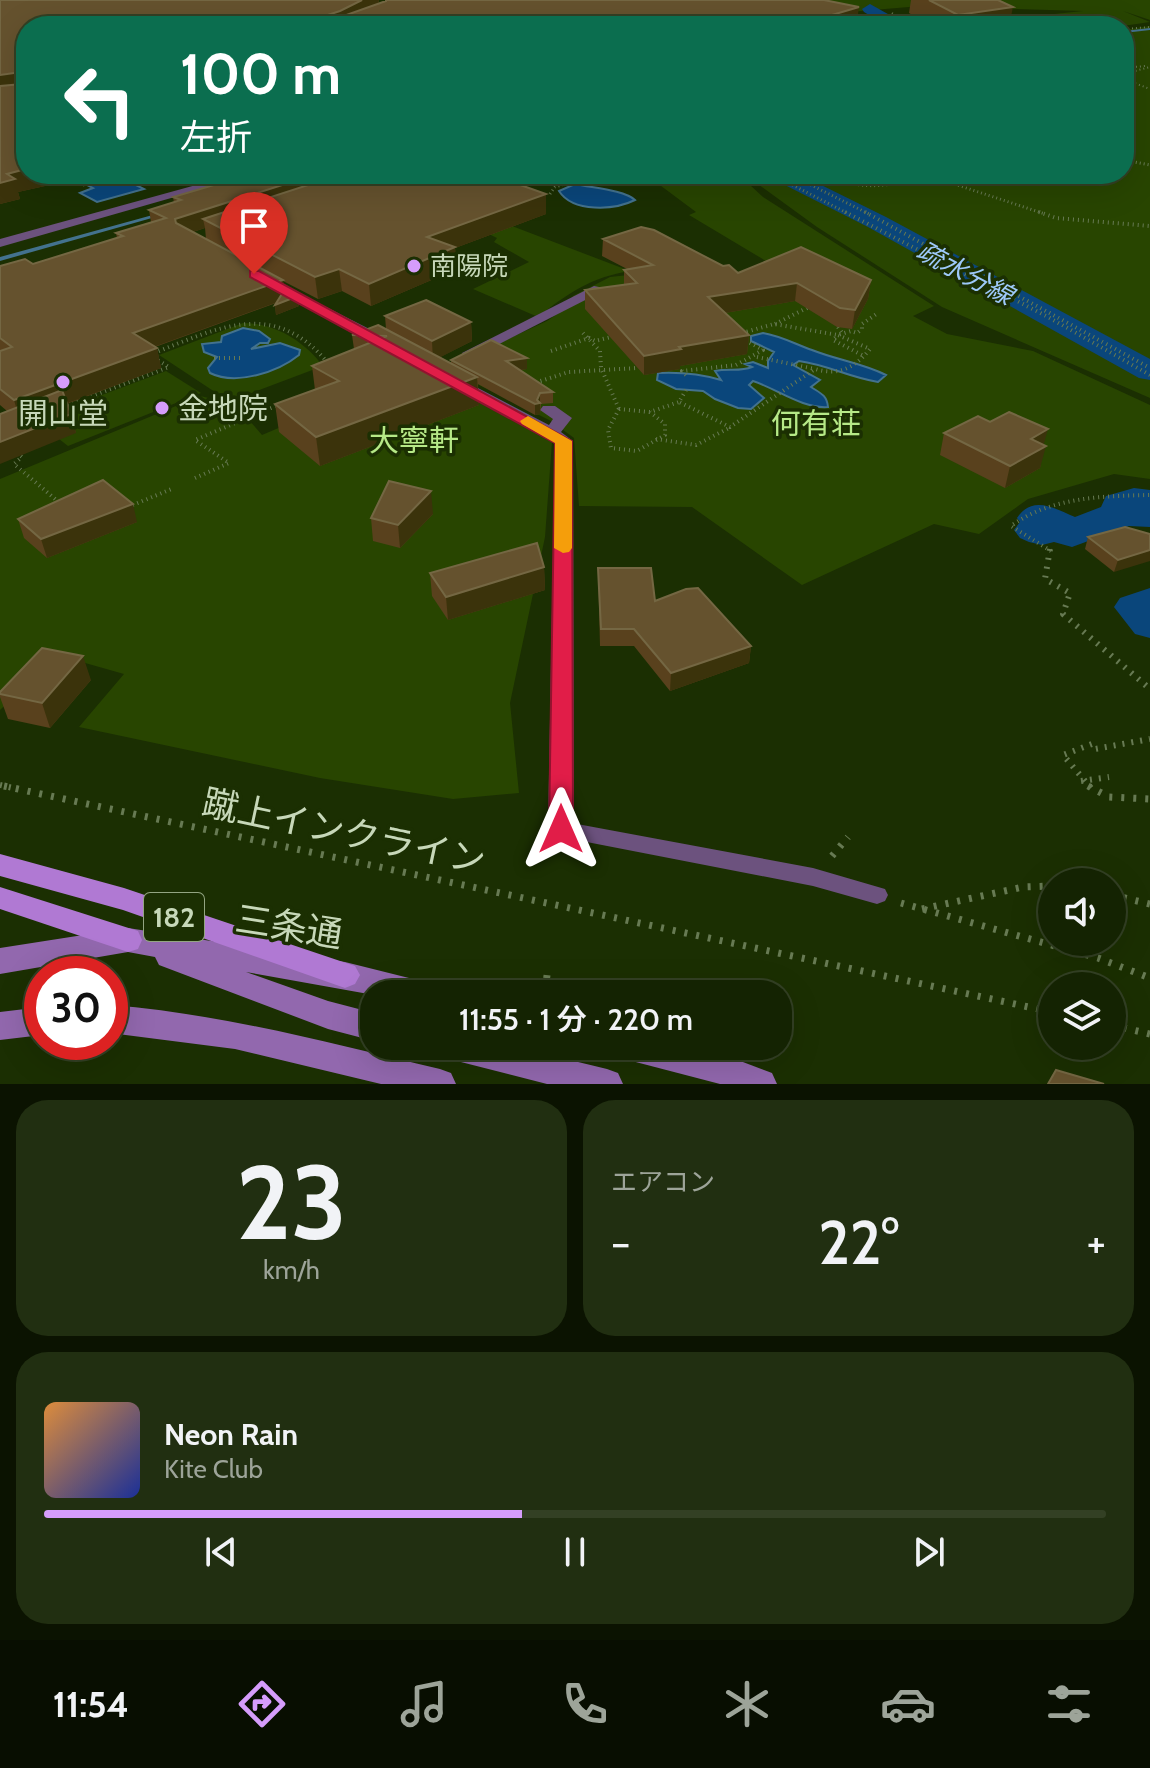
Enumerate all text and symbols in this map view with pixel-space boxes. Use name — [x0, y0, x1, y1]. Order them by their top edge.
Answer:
text: 100 m — [180, 40, 341, 108]
icon: left — [48, 48, 152, 152]
text: 左折 — [180, 115, 252, 159]
pin — [220, 192, 288, 274]
icon: arrive — [232, 204, 276, 248]
water label: 疏水分線 — [912, 234, 1021, 313]
place label: 南陽院 — [430, 250, 508, 282]
marker: 南陽院 — [405, 257, 423, 275]
marker: 開山堂 — [54, 373, 72, 391]
place label: 金地院 — [178, 390, 268, 427]
place label: 開山堂 — [18, 395, 108, 432]
marker: 金地院 — [153, 399, 171, 417]
park label: 何有荘 — [771, 405, 861, 442]
park label: 大寧軒 — [369, 422, 459, 459]
street label: 蹴上インクライン — [199, 780, 489, 882]
position arrow — [519, 787, 603, 871]
map controls — [1038, 868, 1126, 1060]
button: sound — [1038, 868, 1126, 956]
road number: 182 — [144, 893, 204, 941]
street label: 三条通 — [232, 896, 346, 956]
speed limit sign: 30 — [24, 956, 128, 1060]
button: layers — [1038, 972, 1126, 1060]
text: 11:55 · 1 分 · 220 m — [459, 1001, 693, 1038]
text: 23 — [236, 1139, 347, 1265]
text: エアコン — [611, 1166, 715, 1198]
text: 22° — [818, 1206, 899, 1279]
text: − — [611, 1216, 630, 1269]
text: + — [1087, 1216, 1106, 1269]
text: km/h — [263, 1254, 320, 1286]
text: Neon Rain — [164, 1416, 298, 1453]
text: Kite Club — [164, 1453, 263, 1485]
icon: previous — [199, 1530, 243, 1574]
icon: pause — [553, 1530, 597, 1574]
icon: next — [907, 1530, 951, 1574]
icon: directions — [234, 1676, 290, 1732]
icon: music — [396, 1676, 452, 1732]
icon: phone — [557, 1676, 613, 1732]
icon: climate — [719, 1676, 775, 1732]
icon: car — [880, 1676, 936, 1732]
icon: filters — [1041, 1676, 1097, 1732]
text: 11:54 — [53, 1682, 129, 1726]

